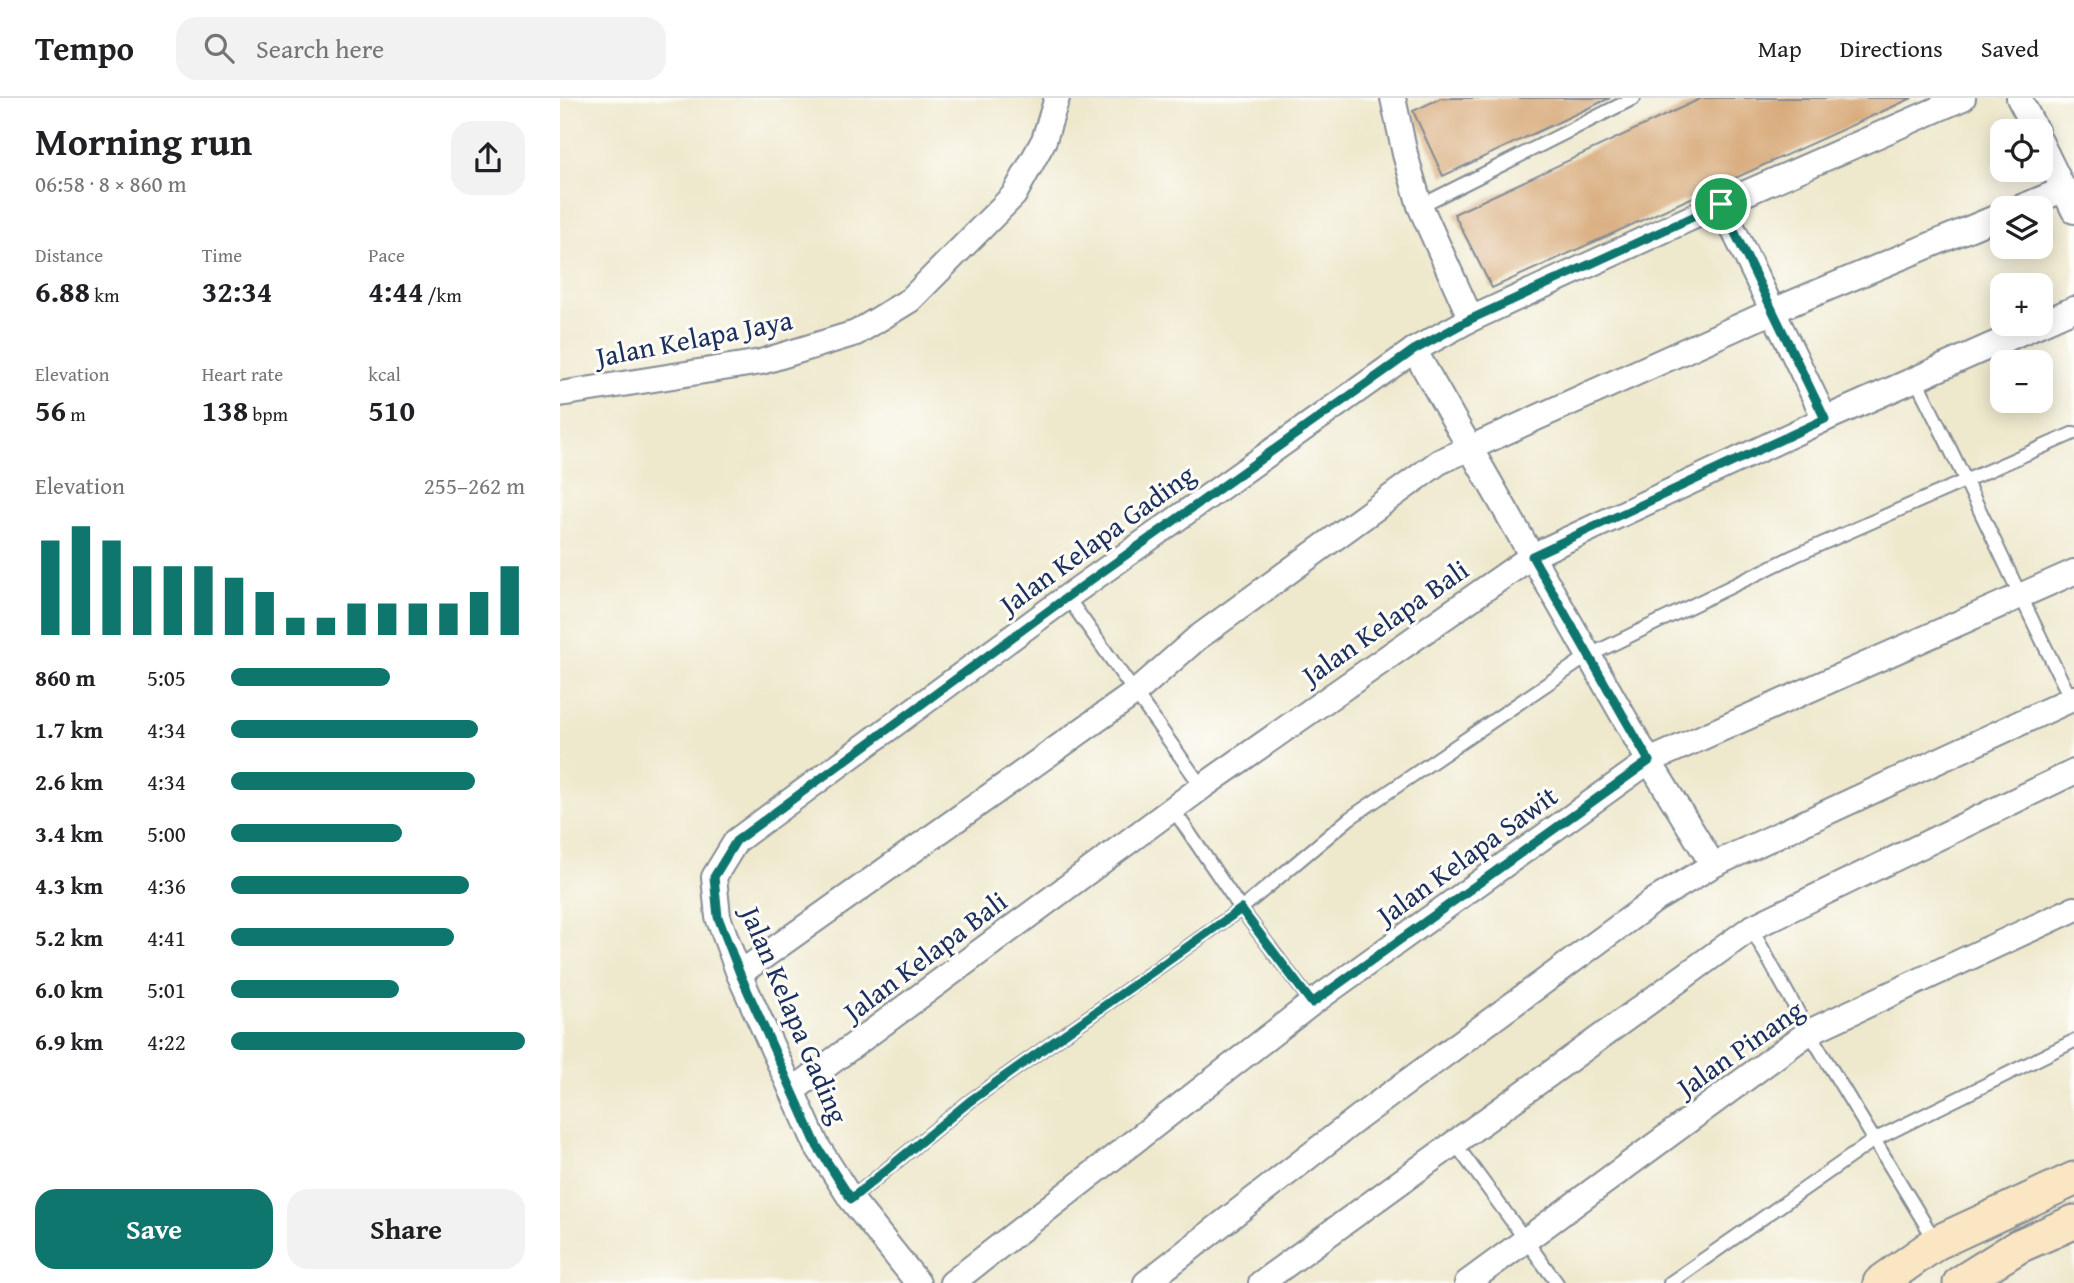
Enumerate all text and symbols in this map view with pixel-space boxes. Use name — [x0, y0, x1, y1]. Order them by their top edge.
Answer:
search box — [176, 17, 666, 80]
text: Tempo — [35, 24, 134, 72]
icon: search — [200, 29, 238, 67]
text: Search here — [256, 29, 384, 68]
text: Map — [1758, 31, 1802, 66]
text: Directions — [1840, 31, 1943, 66]
text: Saved — [1981, 31, 2039, 66]
text: Morning run — [35, 113, 252, 169]
map controls — [1990, 119, 2053, 413]
button: locate — [1990, 119, 2053, 182]
button: share — [451, 121, 525, 195]
text: 06:58 · 8 × 860 m — [35, 167, 187, 200]
pin — [1691, 174, 1751, 234]
icon: arrive — [1702, 185, 1740, 223]
button: layers — [1990, 196, 2053, 259]
text: Distance — [35, 241, 103, 269]
text: Time — [202, 241, 242, 269]
text: Pace — [368, 241, 405, 269]
text: 6.88 — [35, 269, 90, 313]
text: 32:34 — [202, 269, 272, 313]
text: 4:44 — [368, 269, 423, 313]
button: + — [1990, 273, 2053, 336]
text: km — [90, 281, 119, 309]
text: /km — [423, 281, 462, 309]
street label: Jalan Kelapa Jaya — [589, 298, 796, 377]
button: − — [1990, 350, 2053, 413]
text: Elevation — [35, 360, 109, 388]
text: Heart rate — [202, 360, 283, 388]
text: kcal — [368, 360, 401, 388]
text: 56 — [35, 388, 66, 432]
text: 138 — [202, 388, 248, 432]
text: 510 — [368, 388, 415, 432]
text: m — [66, 400, 86, 428]
text: bpm — [248, 400, 288, 428]
street label: Jalan Kelapa Gading — [988, 454, 1203, 625]
text: Elevation — [35, 469, 125, 502]
text: 255–262 m — [424, 469, 525, 502]
street label: Jalan Kelapa Bali — [1291, 549, 1477, 696]
text: 860 m — [35, 661, 96, 694]
text: 5:05 — [147, 661, 186, 694]
text: 1.7 km — [35, 713, 103, 746]
text: 4:34 — [147, 713, 186, 746]
text: 2.6 km — [35, 765, 103, 798]
text: 4:34 — [147, 765, 186, 798]
street label: Jalan Kelapa Sawit — [1365, 775, 1566, 936]
text: 3.4 km — [35, 817, 103, 850]
text: 5:00 — [147, 817, 186, 850]
text: 4.3 km — [35, 869, 103, 902]
text: 4:36 — [147, 869, 186, 902]
street label: Jalan Kelapa Bali — [832, 880, 1015, 1033]
street label: Jalan Kelapa Gading — [730, 897, 860, 1130]
text: 5.2 km — [35, 921, 103, 954]
text: 4:41 — [147, 921, 186, 954]
text: 6.0 km — [35, 973, 103, 1006]
text: 5:01 — [147, 973, 186, 1006]
street label: Jalan Pinang — [1665, 989, 1812, 1108]
text: 6.9 km — [35, 1025, 103, 1058]
text: 4:22 — [147, 1025, 186, 1058]
button: Save — [35, 1189, 273, 1269]
button: Share — [287, 1189, 525, 1269]

